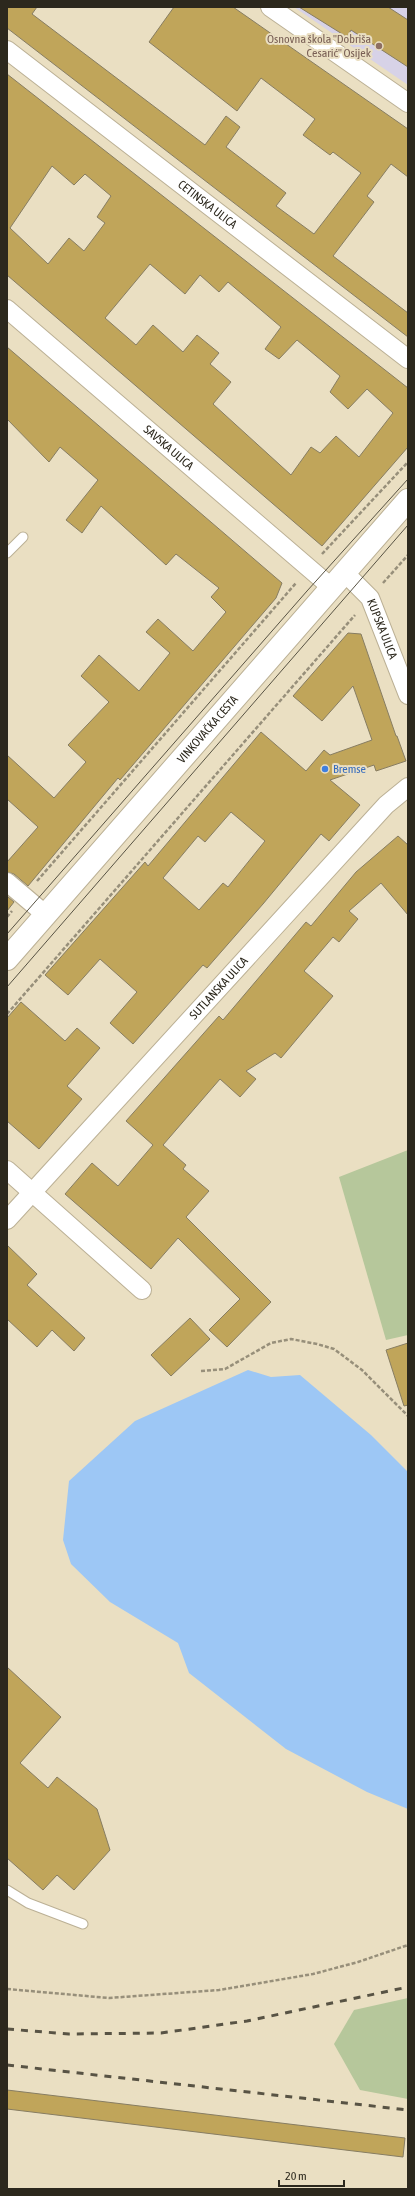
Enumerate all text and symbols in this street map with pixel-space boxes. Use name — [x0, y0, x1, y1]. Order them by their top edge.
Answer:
place label: Osnovna škola "Dobriša Cesarić" Osijek — [267, 32, 372, 60]
marker: Osnovna škola "Dobriša Cesarić" Osijek — [374, 41, 384, 51]
street label: CETINSKA ULICA — [175, 177, 240, 232]
street label: SAVSKA ULICA — [141, 422, 197, 473]
street label: KUPSKA ULICA — [364, 597, 400, 661]
street label: VINKOVAČKA CESTA — [174, 693, 241, 766]
place label: Bremse — [333, 762, 366, 776]
marker: Bremse — [320, 764, 330, 774]
street label: SUTLANSKA ULICA — [187, 954, 251, 1022]
scale bar — [279, 2162, 344, 2188]
text: 20 m — [285, 2169, 307, 2183]

